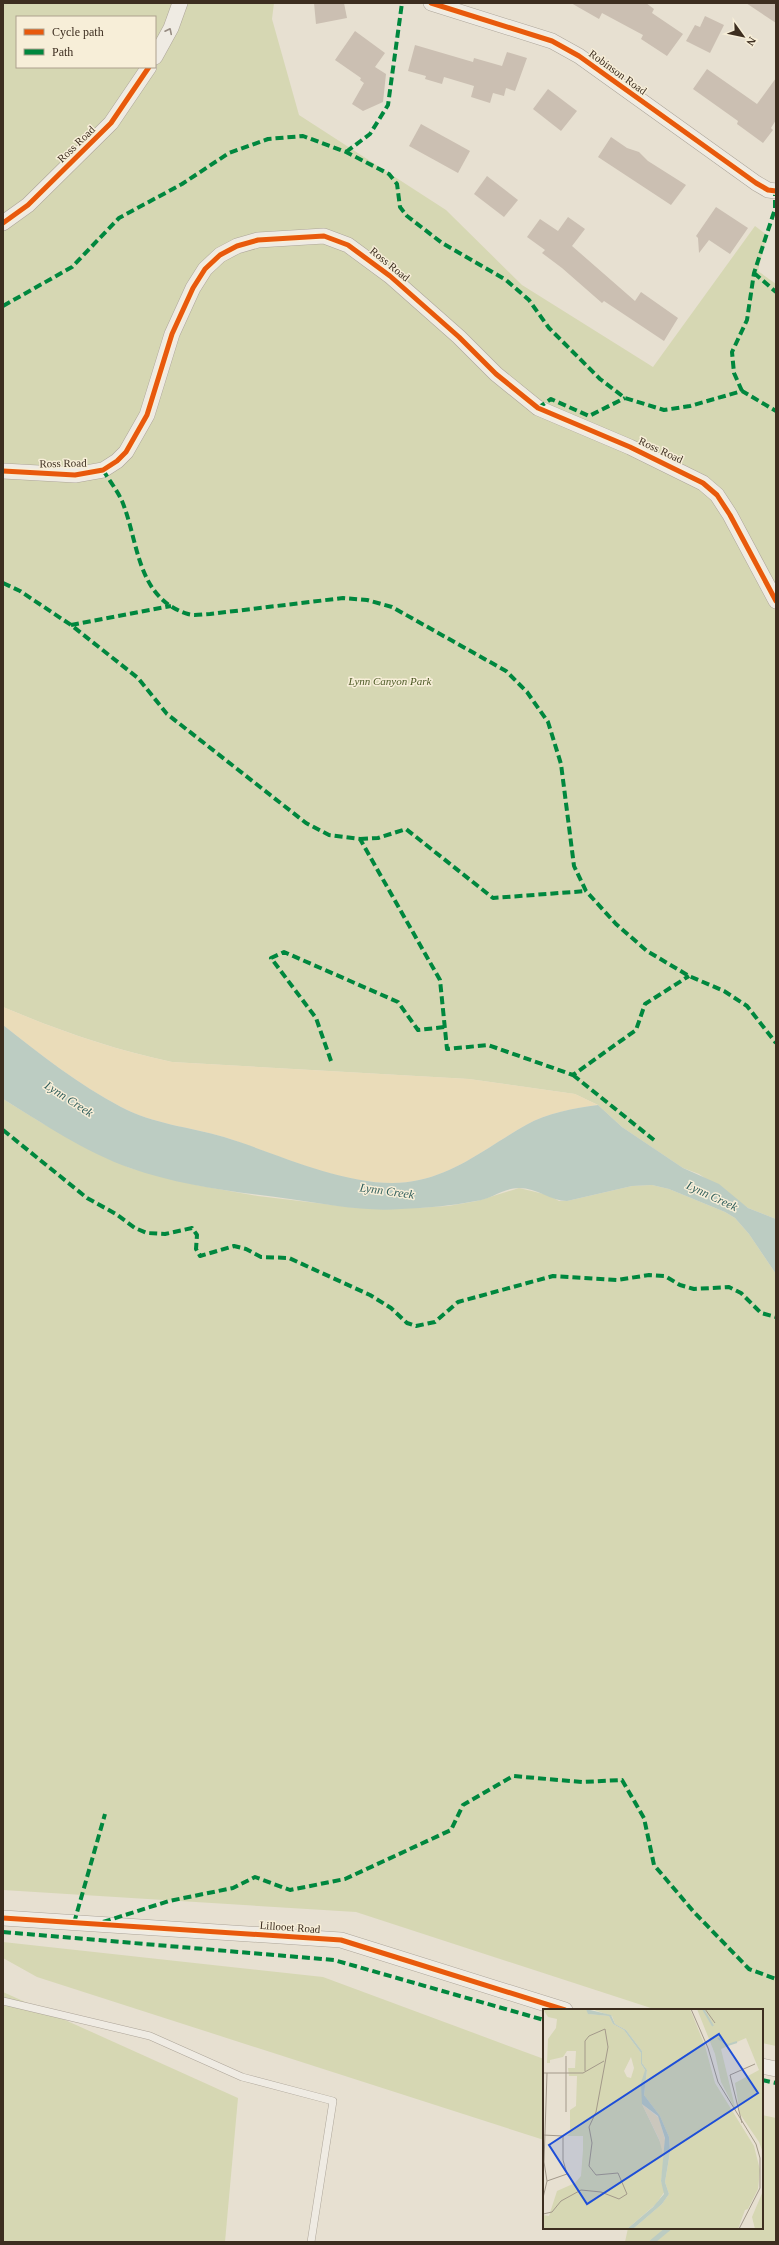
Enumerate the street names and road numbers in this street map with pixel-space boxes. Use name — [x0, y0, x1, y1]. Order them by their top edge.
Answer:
street label: Robinson Road — [587, 47, 649, 97]
street label: Ross Road — [55, 123, 98, 165]
street label: Ross Road — [368, 244, 413, 284]
street label: Ross Road — [637, 435, 685, 466]
street label: Ross Road — [39, 457, 87, 469]
street label: Lillooet Road — [259, 1919, 321, 1935]

